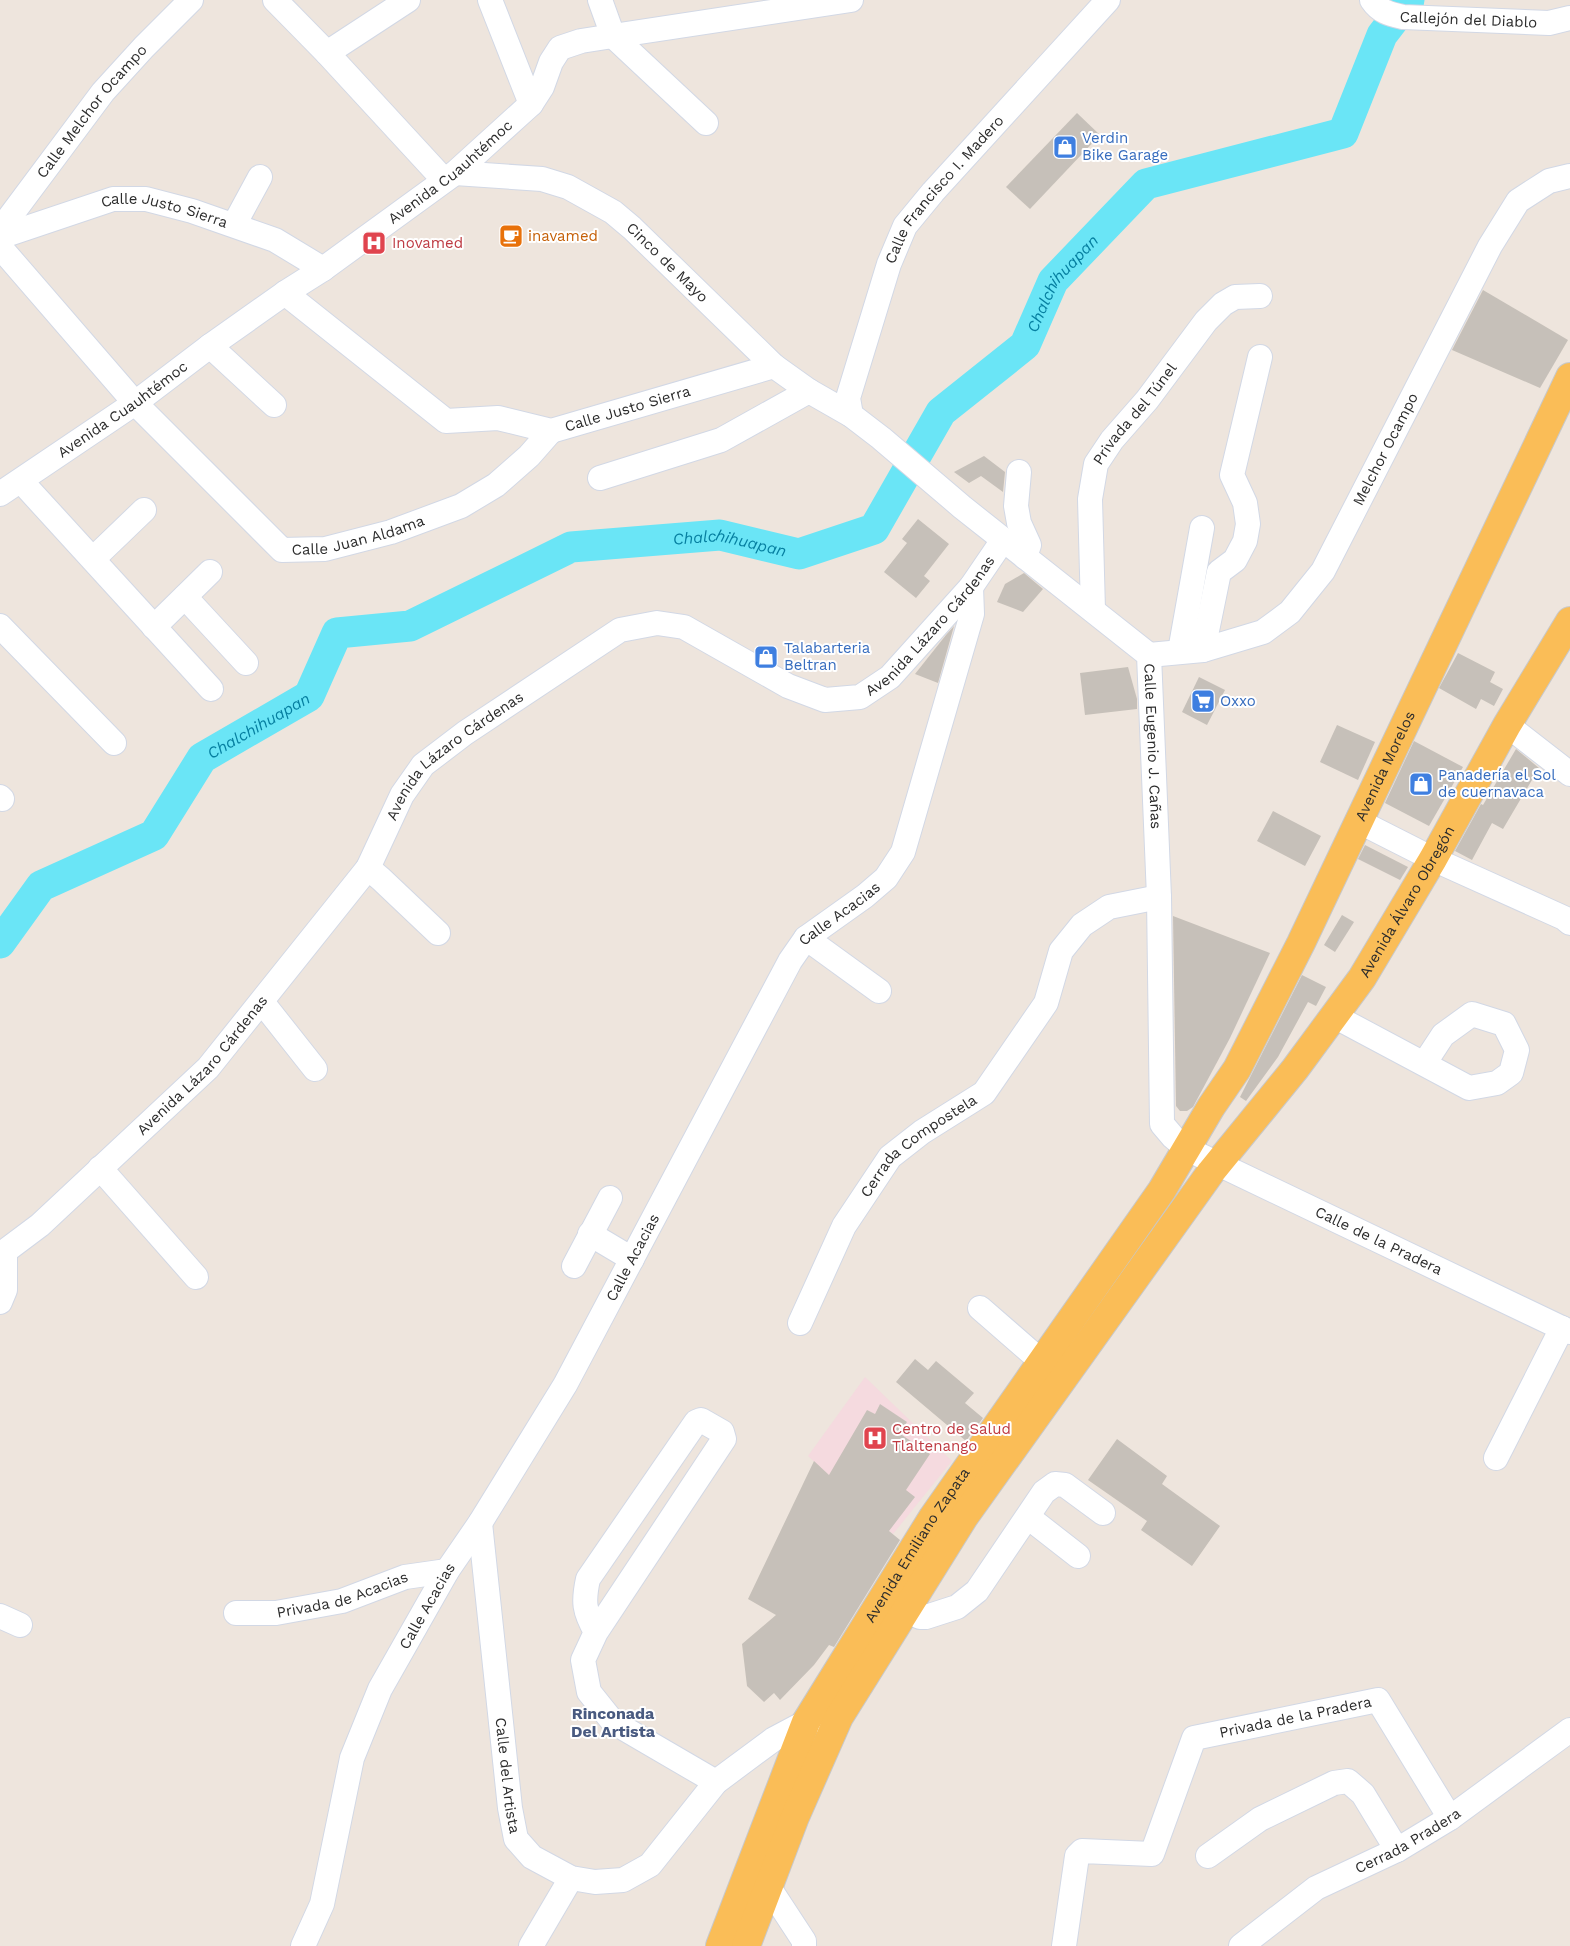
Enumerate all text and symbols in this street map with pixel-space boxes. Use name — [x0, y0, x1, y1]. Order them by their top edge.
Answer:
street label: Callejón del Diablo — [1399, 8, 1538, 32]
street label: Calle Melchor Ocampo — [33, 41, 151, 182]
street label: Calle Francisco I. Madero — [881, 112, 1007, 266]
street label: Avenida Cuauhtémoc — [385, 116, 516, 228]
place label: Verdin Bike Garage — [1082, 129, 1168, 164]
shop icon: Verdin Bike Garage — [1052, 134, 1078, 160]
street label: Calle Justo Sierra — [98, 189, 231, 232]
street label: Cinco de Mayo — [623, 219, 712, 306]
cafe icon: inavamed — [498, 223, 524, 249]
place label: inavamed — [528, 227, 598, 245]
hospital icon: Inovamed — [361, 230, 387, 256]
water label: Chalchihuapan — [1022, 231, 1102, 335]
place label: Inovamed — [392, 234, 463, 252]
street label: Avenida Cuauhtémoc — [54, 357, 191, 462]
street label: Privada del Túnel — [1089, 359, 1181, 468]
street label: Calle Justo Sierra — [562, 382, 693, 436]
street label: Melchor Ocampo — [1349, 390, 1422, 509]
street label: Calle Juan Aldama — [291, 511, 427, 559]
water label: Chalchihuapan — [672, 525, 788, 560]
street label: Avenida Lázaro Cárdenas — [862, 552, 999, 700]
place label: Talabarteria Beltran — [784, 639, 871, 674]
shop icon: Talabarteria Beltran — [753, 644, 779, 670]
street label: Calle Eugenio J. Cañas — [1140, 663, 1165, 829]
water label: Chalchihuapan — [204, 688, 313, 763]
street label: Avenida Lázaro Cárdenas — [383, 688, 527, 823]
supermarket icon: Oxxo — [1190, 688, 1216, 714]
place label: Oxxo — [1220, 692, 1256, 710]
street label: Avenida Morelos — [1351, 708, 1419, 824]
place label: Panadería el Sol de cuernavaca — [1438, 766, 1556, 801]
shop icon: Panadería el Sol de cuernavaca — [1408, 771, 1434, 797]
street label: Avenida Álvaro Obregón — [1355, 823, 1459, 981]
street label: Calle Acacias — [795, 878, 884, 949]
street label: Avenida Lázaro Cárdenas — [133, 992, 271, 1139]
street label: Cerrada Compostela — [857, 1091, 981, 1201]
street label: Calle de la Pradera — [1312, 1203, 1446, 1279]
street label: Calle Acacias — [602, 1210, 663, 1304]
place label: Centro de Salud Tlaltenango — [892, 1420, 1011, 1455]
hospital icon: Centro de Salud Tlaltenango — [862, 1425, 888, 1451]
street label: Avenida Emiliano Zapata — [861, 1464, 974, 1626]
street label: Calle Acacias — [395, 1559, 459, 1653]
street label: Privada de Acacias — [275, 1568, 411, 1622]
street label: Privada de la Pradera — [1218, 1692, 1374, 1742]
district label: Rinconada Del Artista — [571, 1704, 656, 1741]
street label: Calle del Artista — [492, 1716, 524, 1836]
street label: Cerrada Pradera — [1352, 1804, 1465, 1877]

